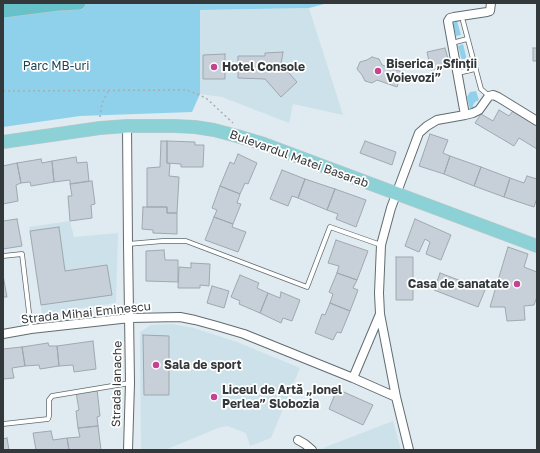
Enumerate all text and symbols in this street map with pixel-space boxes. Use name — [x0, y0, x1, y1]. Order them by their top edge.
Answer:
place label: Biserica „Sfinții Voievozi” — [386, 57, 477, 85]
park label: Parc MB-uri — [23, 59, 89, 73]
place label: Hotel Console — [222, 60, 305, 74]
marker: Hotel Console — [209, 62, 219, 72]
marker: Biserica „Sfinții Voievozi” — [373, 66, 383, 76]
street label: Bulevardul Matei Basarab — [228, 127, 370, 191]
place label: Casa de sanatate — [408, 277, 509, 291]
marker: Casa de sanatate — [512, 279, 522, 289]
street label: Strada Mihai Eminescu — [20, 299, 152, 327]
street label: Strada Ianache — [109, 341, 125, 427]
place label: Sala de sport — [164, 358, 241, 372]
marker: Sala de sport — [151, 360, 161, 370]
place label: Liceul de Artă „Ionel Perlea” Slobozia — [222, 383, 342, 411]
marker: Liceul de Artă „Ionel Perlea” Slobozia — [209, 392, 219, 402]

